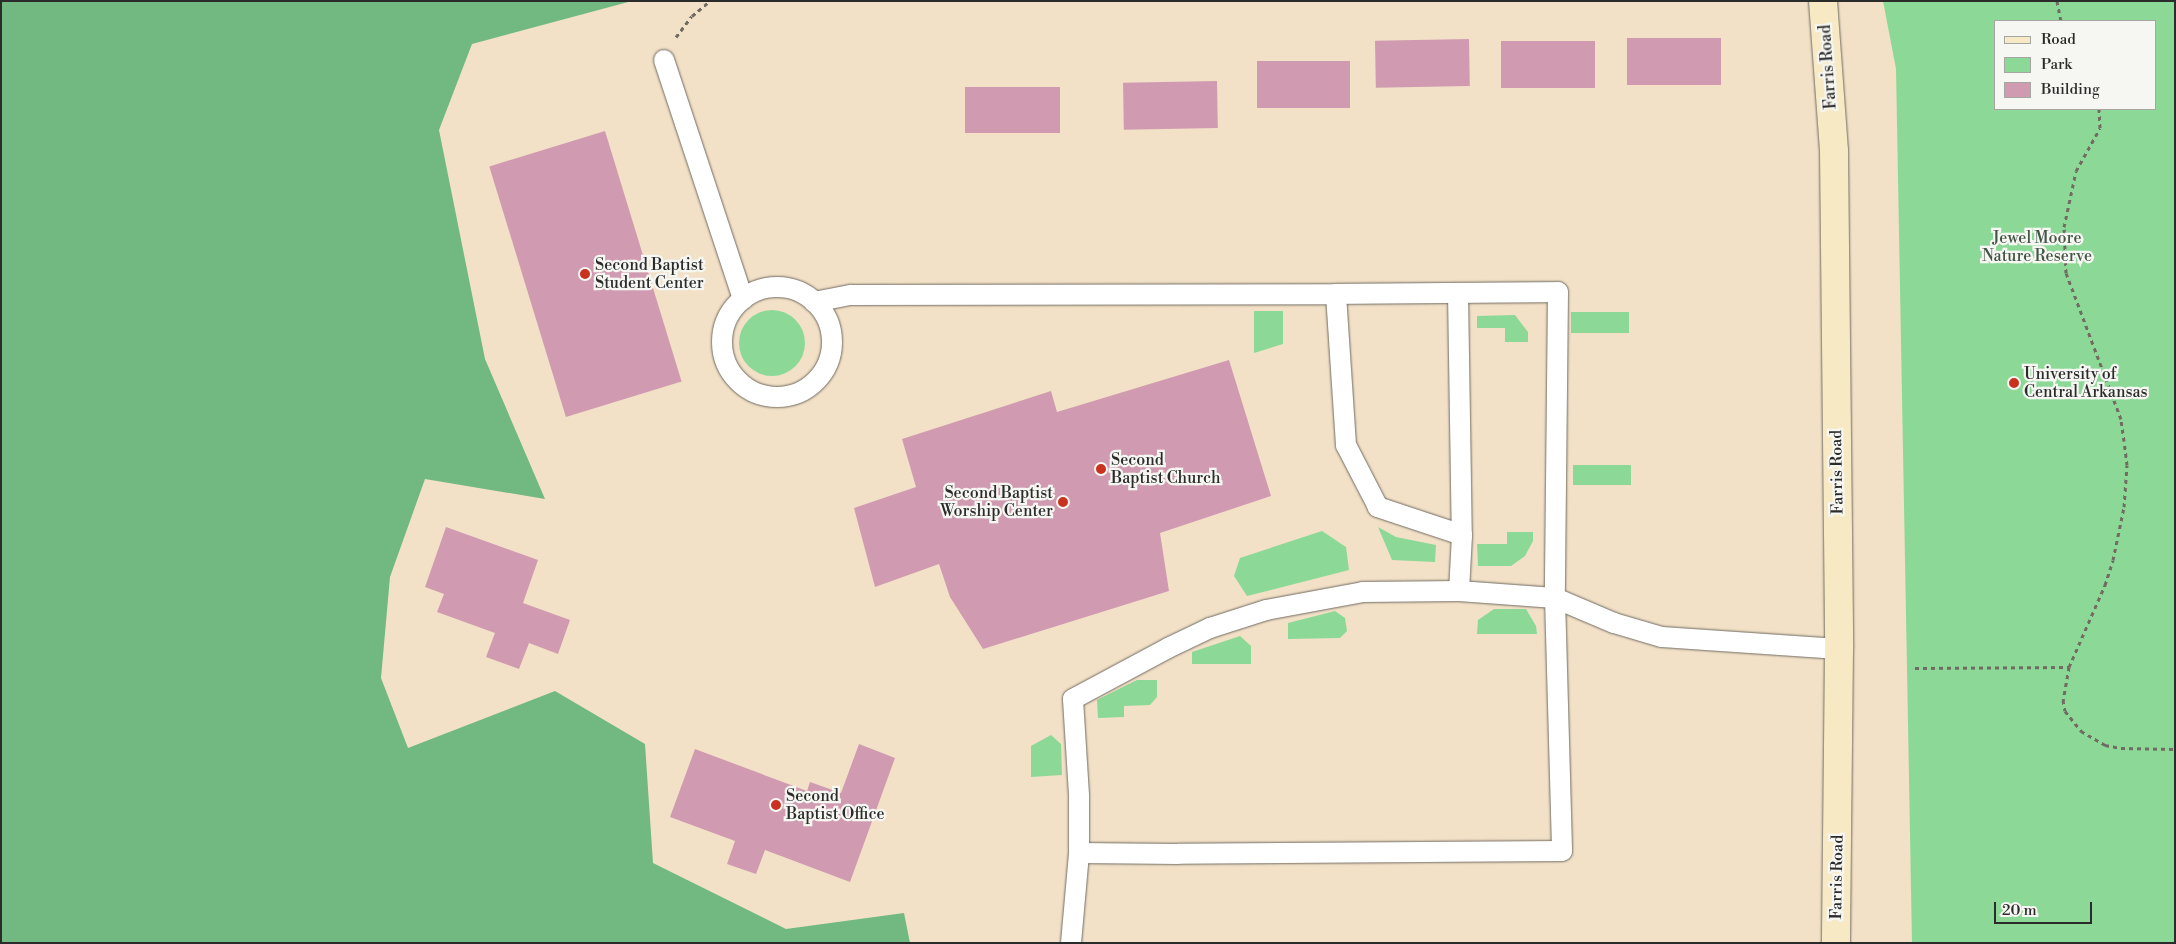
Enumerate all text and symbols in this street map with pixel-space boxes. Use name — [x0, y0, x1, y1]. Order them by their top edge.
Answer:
legend — [1994, 20, 2156, 110]
street label: Farris Road — [1815, 24, 1841, 110]
text: Road — [2041, 30, 2076, 49]
text: Park — [2041, 55, 2072, 74]
text: Building — [2041, 80, 2100, 99]
park label: Jewel Moore Nature Reserve — [1982, 228, 2092, 266]
place label: Second Baptist Student Center — [595, 255, 704, 293]
marker: Second Baptist Student Center — [579, 268, 591, 280]
place label: University of Central Arkansas — [2024, 364, 2148, 402]
marker: University of Central Arkansas — [2008, 377, 2020, 389]
street label: Farris Road — [1827, 429, 1847, 515]
place label: Second Baptist Church — [1111, 450, 1220, 488]
marker: Second Baptist Church — [1095, 463, 1107, 475]
place label: Second Baptist Worship Center — [940, 483, 1053, 521]
marker: Second Baptist Worship Center — [1057, 496, 1069, 508]
place label: Second Baptist Office — [786, 786, 885, 824]
marker: Second Baptist Office — [770, 799, 782, 811]
street label: Farris Road — [1827, 834, 1847, 920]
scale bar — [1996, 892, 2094, 924]
text: 20 m — [2002, 901, 2037, 920]

